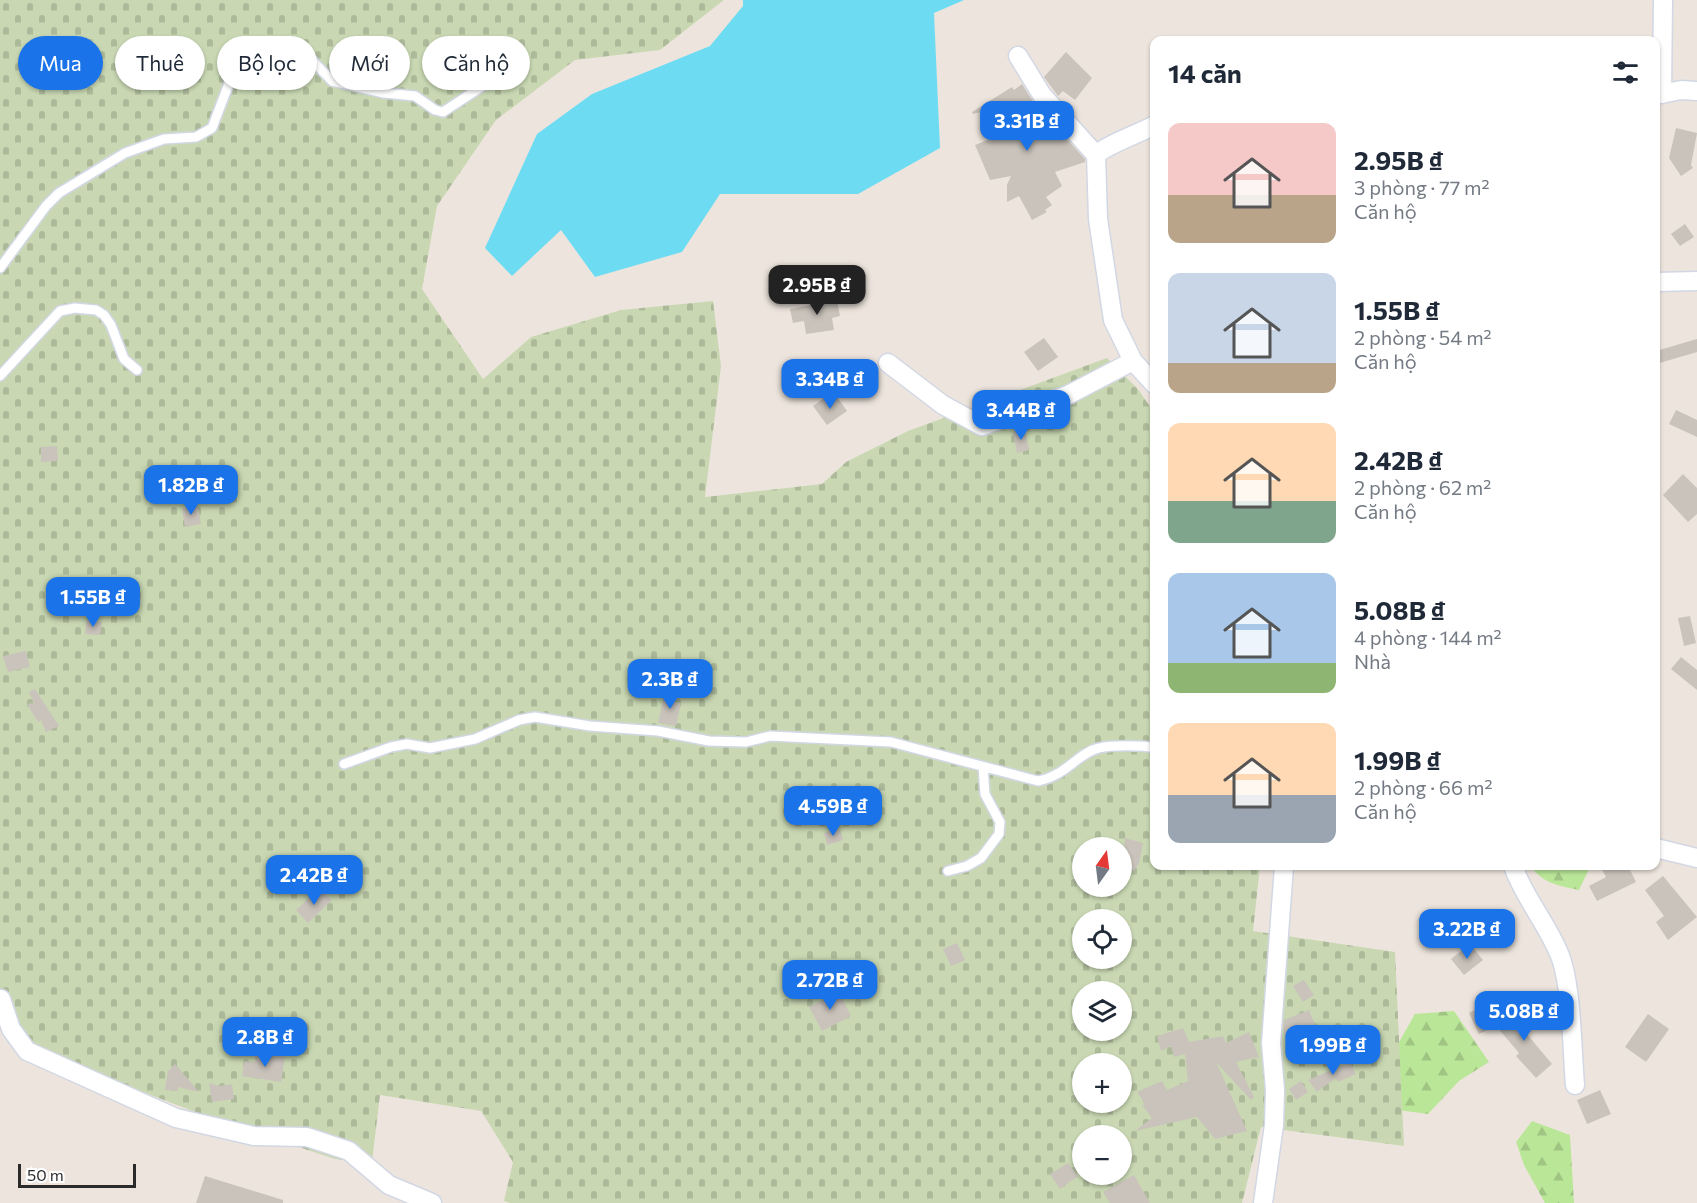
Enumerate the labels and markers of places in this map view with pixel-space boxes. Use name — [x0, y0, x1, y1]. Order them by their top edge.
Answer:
pin: 3.31B ₫ — [972, 101, 1082, 152]
pin: 2.95B ₫ — [762, 265, 872, 316]
pin: 3.34B ₫ — [775, 359, 885, 410]
pin: 3.44B ₫ — [966, 390, 1076, 441]
pin: 1.82B ₫ — [136, 465, 246, 516]
pin: 1.55B ₫ — [38, 577, 148, 628]
pin: 2.3B ₫ — [621, 659, 719, 710]
pin: 4.59B ₫ — [778, 786, 888, 837]
pin: 2.42B ₫ — [259, 855, 369, 906]
pin: 3.22B ₫ — [1412, 909, 1522, 960]
pin: 2.72B ₫ — [775, 960, 885, 1011]
pin: 5.08B ₫ — [1469, 991, 1579, 1042]
pin: 2.8B ₫ — [216, 1017, 314, 1068]
pin: 1.99B ₫ — [1278, 1025, 1388, 1076]

